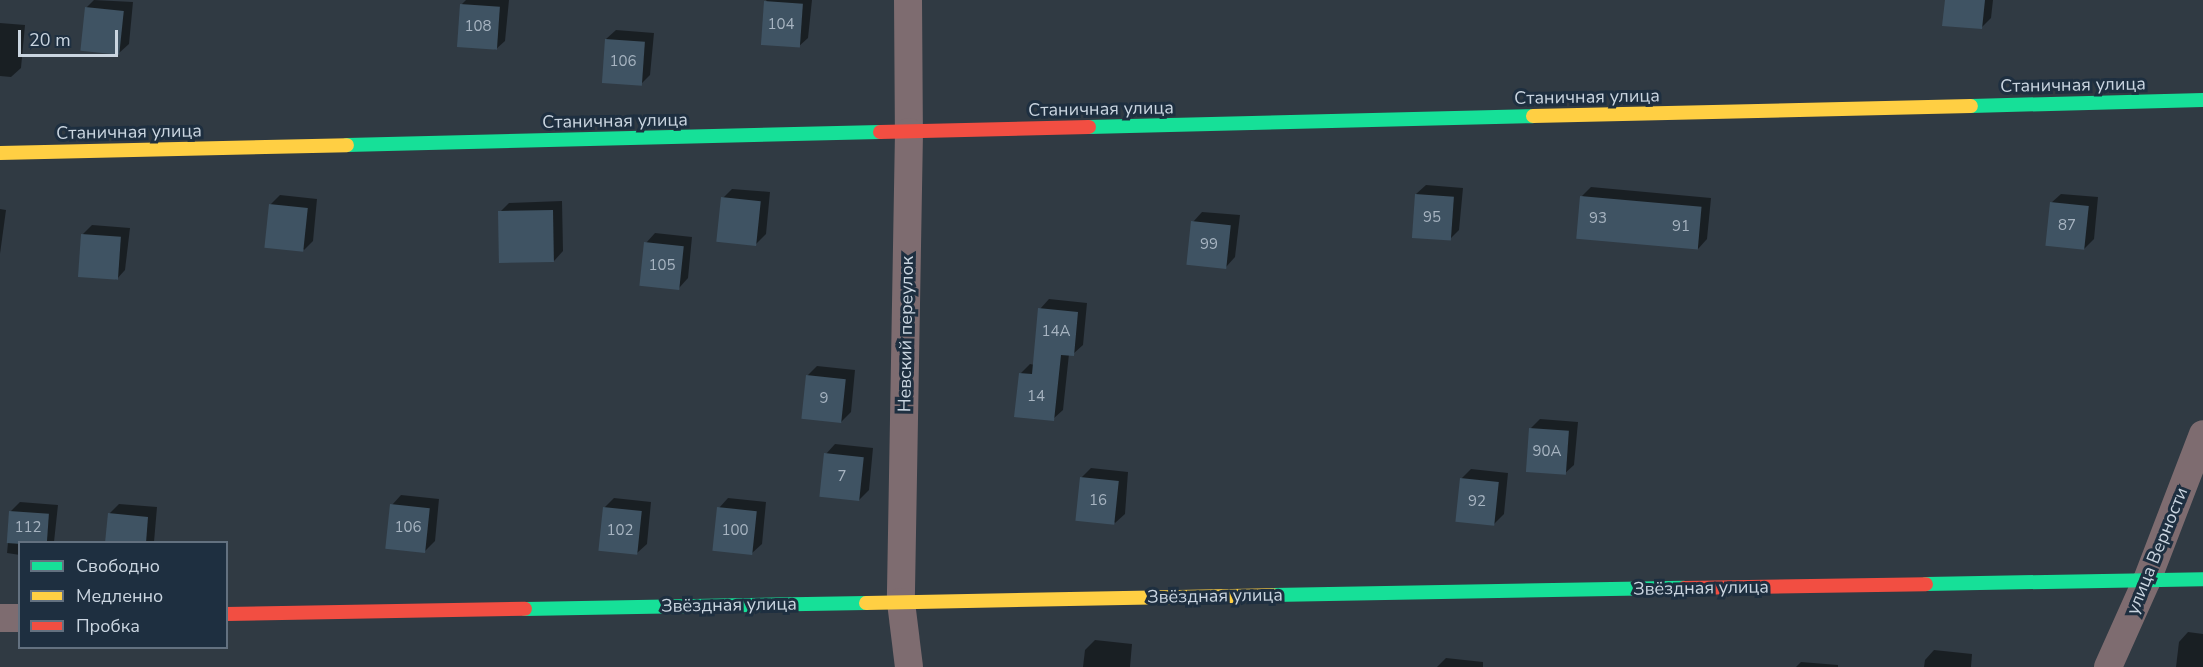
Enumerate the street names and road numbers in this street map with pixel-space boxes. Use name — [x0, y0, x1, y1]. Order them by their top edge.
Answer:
street label: Станичная улица — [2000, 73, 2146, 97]
street label: Станичная улица — [1514, 85, 1660, 109]
street label: Станичная улица — [1028, 97, 1174, 121]
street label: Станичная улица — [542, 109, 688, 133]
street label: Станичная улица — [56, 120, 202, 144]
street label: Невский переулок — [894, 256, 918, 412]
street label: улица Верности — [2122, 484, 2192, 618]
street label: Звёздная улица — [1633, 576, 1769, 600]
street label: Звёздная улица — [1147, 584, 1283, 608]
street label: Звёздная улица — [661, 593, 797, 617]

